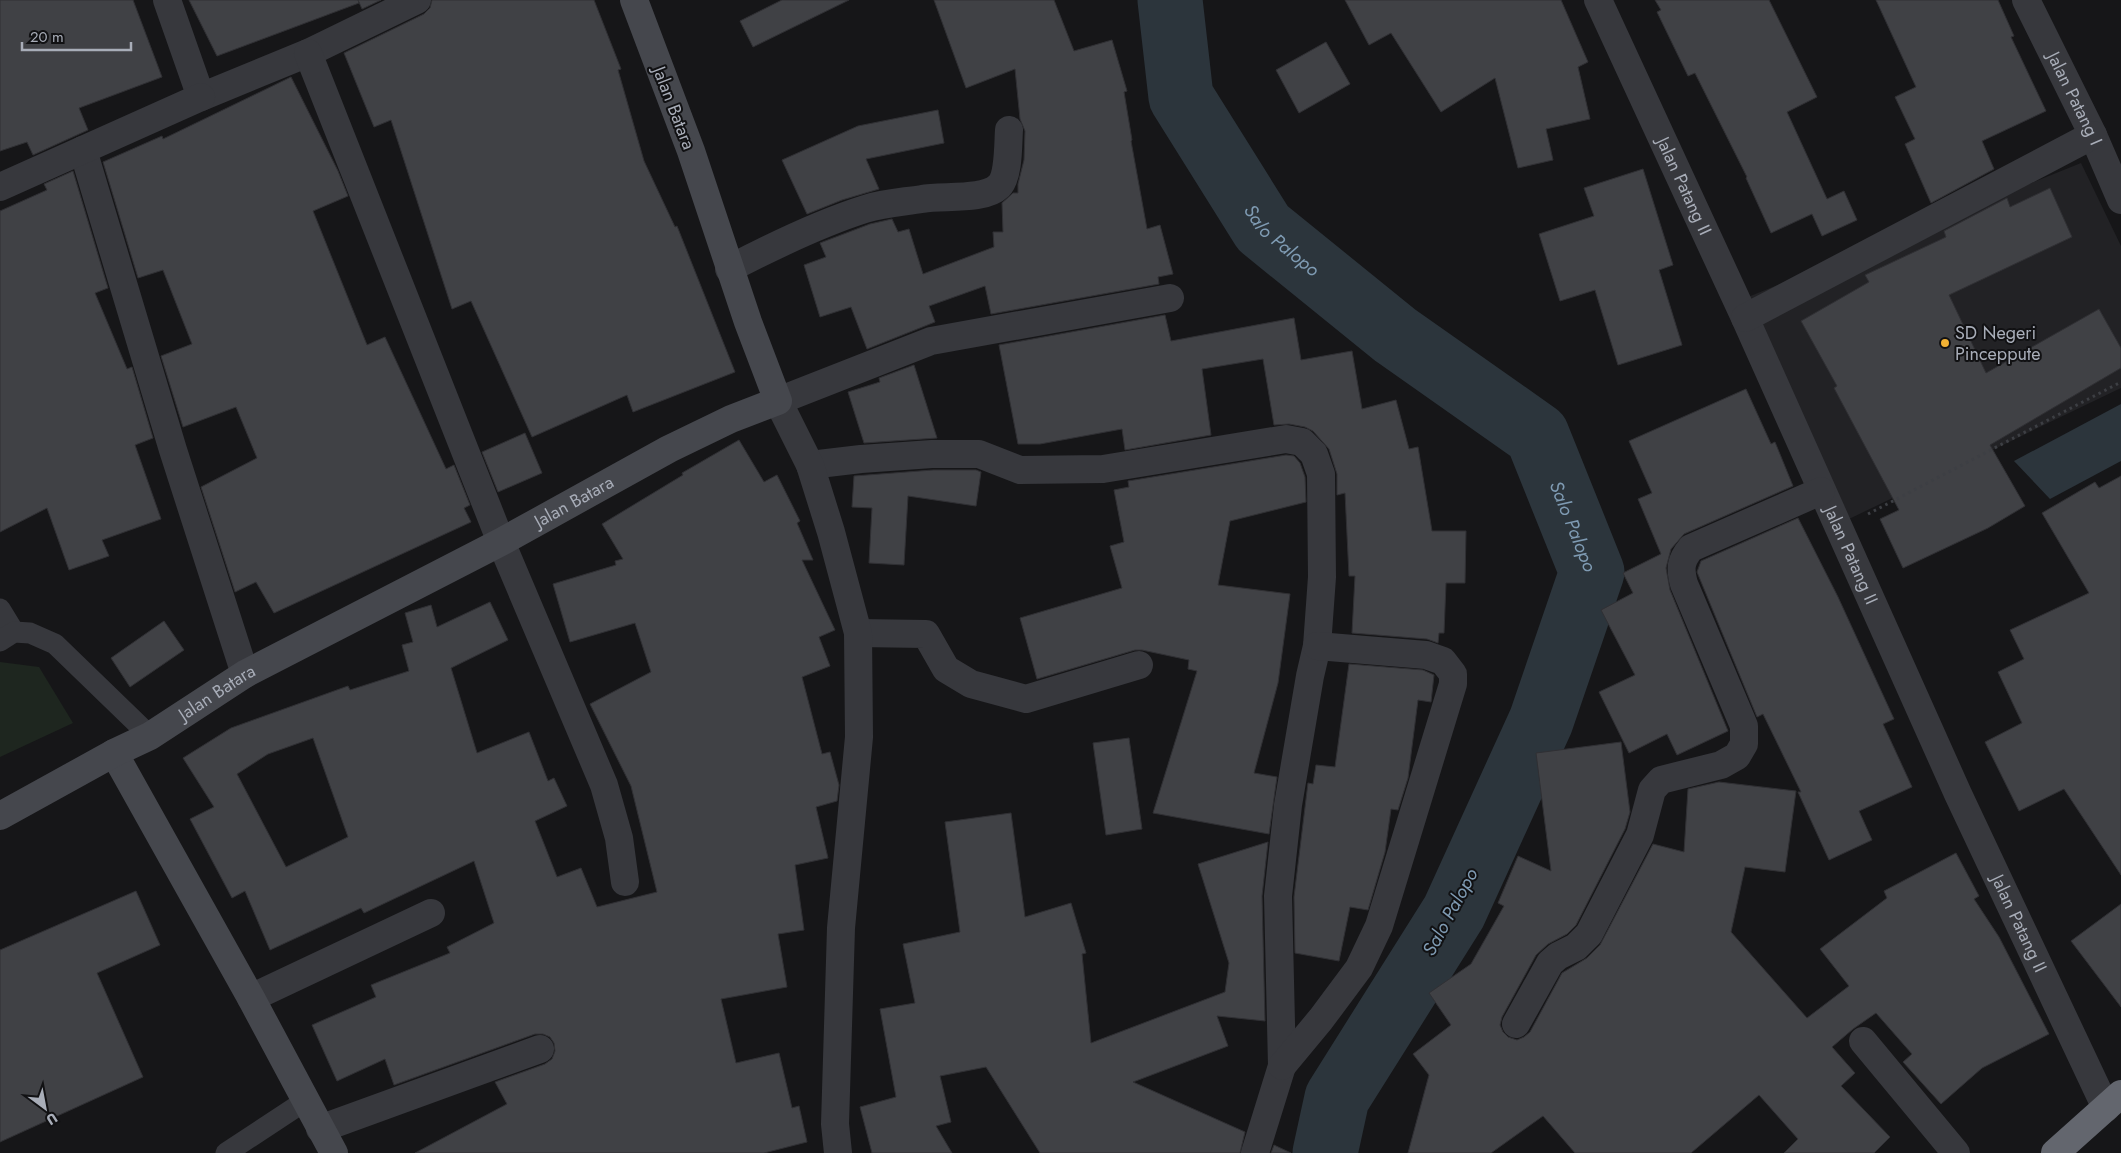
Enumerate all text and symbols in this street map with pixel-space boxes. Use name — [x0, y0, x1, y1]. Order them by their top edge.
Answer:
scale bar — [22, 20, 131, 52]
text: 20 m — [30, 26, 64, 48]
street label: Jalan Patang I — [2040, 46, 2109, 149]
street label: Jalan Batara — [646, 61, 702, 153]
street label: Jalan Patang II — [1649, 131, 1718, 239]
water label: Salo Palopo — [1238, 199, 1326, 282]
place label: SD Negeri Pinceppute — [1955, 320, 2040, 367]
marker: SD Negeri Pinceppute — [1939, 337, 1951, 349]
street label: Jalan Batara — [528, 469, 618, 535]
water label: Salo Palopo — [1543, 477, 1604, 576]
street label: Jalan Patang II — [1817, 500, 1885, 609]
street label: Jalan Batara — [172, 658, 260, 728]
water label: Salo Palopo — [1416, 863, 1484, 961]
street label: Jalan Patang II — [1984, 868, 2053, 977]
north arrow — [20, 1083, 70, 1133]
text: U — [42, 1108, 61, 1130]

